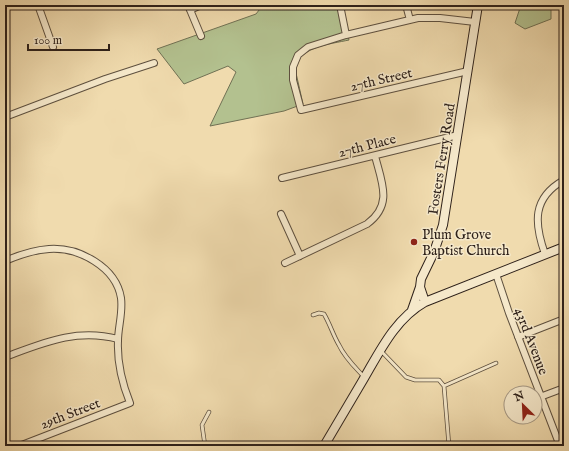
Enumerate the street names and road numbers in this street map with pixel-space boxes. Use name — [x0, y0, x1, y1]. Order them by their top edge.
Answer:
street label: 27th Street — [348, 64, 414, 96]
street label: Fosters Ferry Road — [424, 102, 460, 216]
street label: 27th Place — [337, 130, 398, 162]
street label: 43rd Avenue — [510, 305, 552, 378]
street label: 29th Street — [38, 394, 103, 434]

